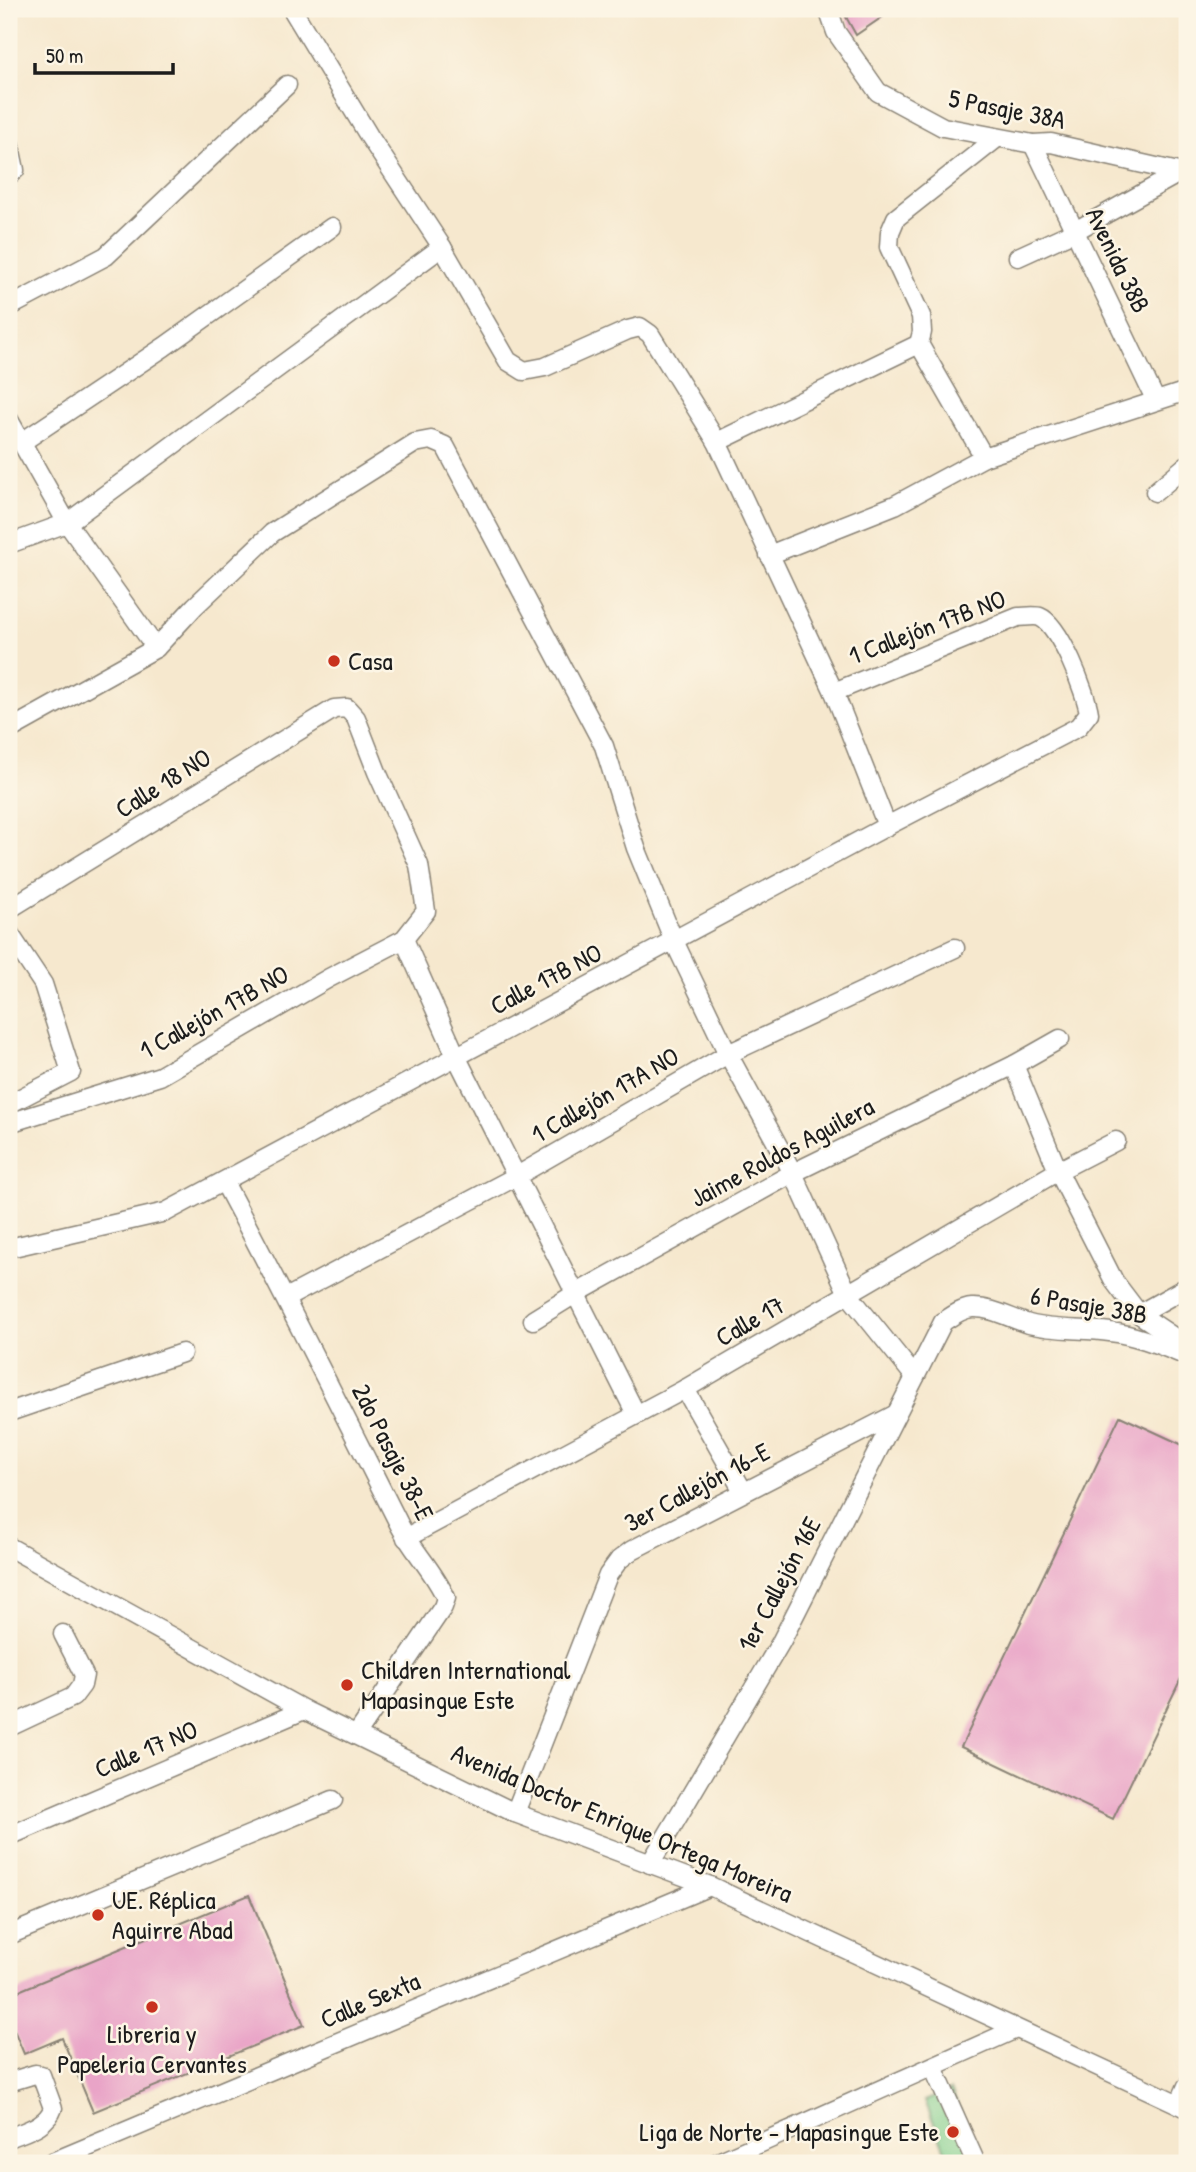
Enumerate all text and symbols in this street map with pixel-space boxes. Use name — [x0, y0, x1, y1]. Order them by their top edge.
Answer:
scale bar — [35, 32, 173, 76]
text: 50 m — [46, 41, 83, 70]
street label: 5 Pasaje 38A — [946, 80, 1069, 137]
street label: Avenida 38B — [1078, 201, 1159, 318]
street label: 1 Callejón 17B NO — [843, 581, 1010, 673]
place label: Casa — [348, 643, 393, 678]
marker: Casa — [326, 653, 342, 669]
street label: Calle 18 NO — [108, 739, 217, 826]
street label: Calle 17B NO — [484, 935, 608, 1023]
street label: 1 Callejón 17B NO — [133, 956, 295, 1067]
street label: 1 Callejón 17A NO — [525, 1038, 685, 1151]
street label: Jaime Roldos Aguilera — [684, 1088, 880, 1215]
street label: 6 Pasaje 38B — [1028, 1277, 1150, 1332]
street label: Calle 17 — [709, 1287, 791, 1354]
street label: 2do Pasaje 38-E — [344, 1377, 443, 1527]
street label: 3er Callejón 16-E — [618, 1433, 776, 1540]
street label: 1er Callejón 16E — [729, 1510, 829, 1657]
place label: Children International Mapasingue Este — [361, 1652, 570, 1717]
marker: Children International Mapasingue Este — [339, 1677, 355, 1693]
street label: Calle 17 NO — [89, 1711, 203, 1786]
street label: Avenida Doctor Enrique Ortega Moreira — [446, 1735, 798, 1910]
place label: UE. Réplica Aguirre Abad — [112, 1882, 233, 1947]
marker: UE. Réplica Aguirre Abad — [90, 1907, 106, 1923]
street label: Calle Sexta — [315, 1963, 425, 2036]
marker: Libreria y Papeleria Cervantes — [144, 1999, 160, 2015]
place label: Libreria y Papeleria Cervantes — [57, 2016, 247, 2081]
place label: Liga de Norte - Mapasingue Este — [640, 2114, 939, 2149]
marker: Liga de Norte - Mapasingue Este — [945, 2124, 961, 2140]

